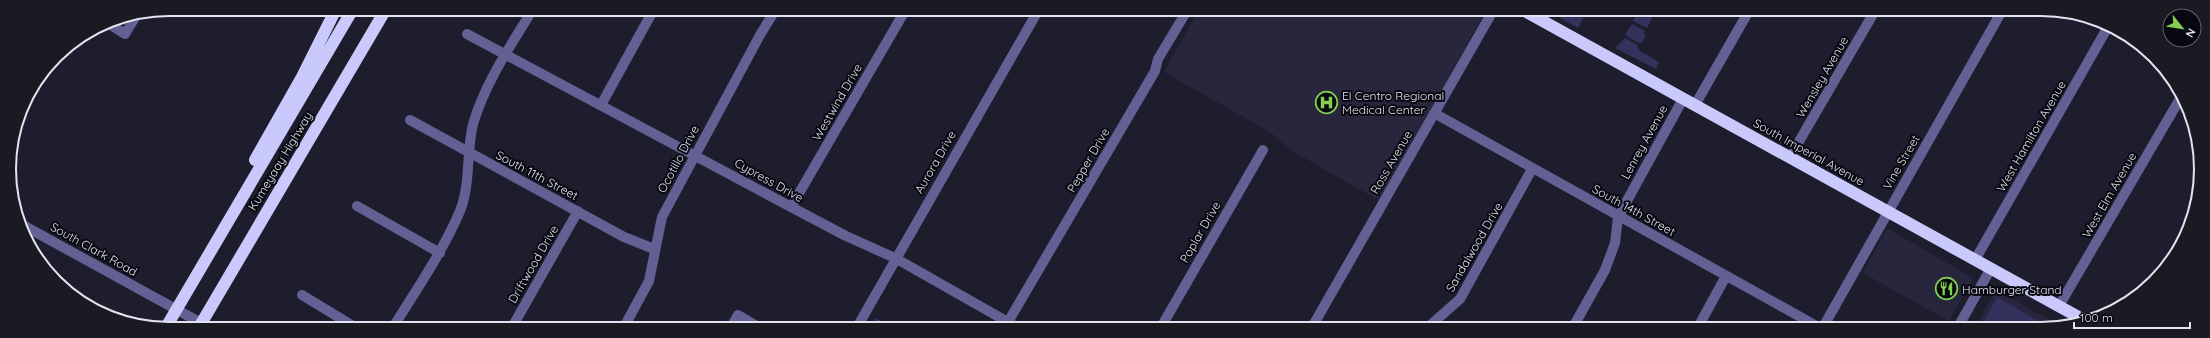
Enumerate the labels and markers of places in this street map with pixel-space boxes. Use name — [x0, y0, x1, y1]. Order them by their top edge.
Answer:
place label: El Centro Regional Medical Center — [1342, 88, 1444, 117]
hospital icon: El Centro Regional Medical Center — [1313, 89, 1339, 115]
restaurant icon: Hamburger Stand — [1934, 276, 1960, 302]
place label: Hamburger Stand — [1962, 282, 2062, 297]

